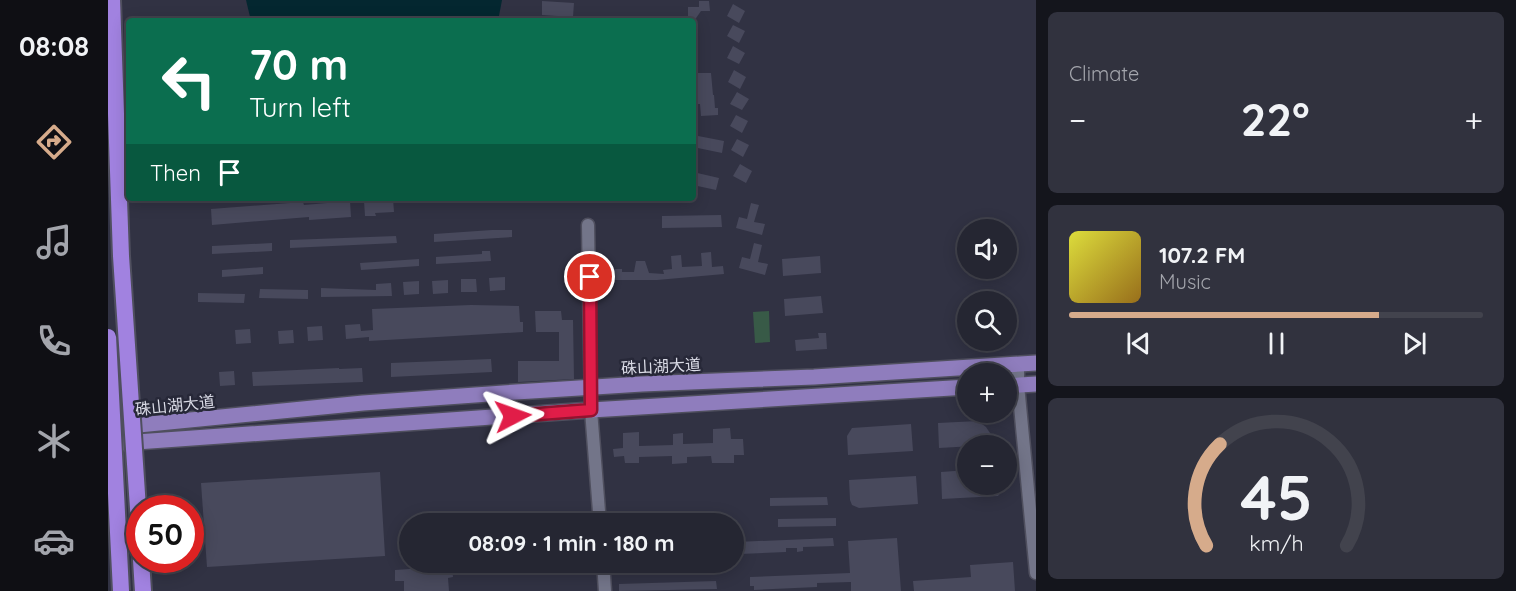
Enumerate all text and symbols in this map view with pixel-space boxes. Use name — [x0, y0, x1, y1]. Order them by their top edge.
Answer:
text: 08:08 — [19, 29, 89, 63]
text: 70 m — [249, 38, 348, 91]
icon: left — [150, 42, 228, 120]
text: Climate — [1069, 61, 1139, 86]
text: Turn left — [249, 90, 351, 124]
text: 22° — [1241, 91, 1310, 147]
text: − — [1069, 99, 1086, 140]
text: + — [1464, 99, 1483, 140]
icon: directions — [33, 121, 75, 163]
icon: arrive — [213, 156, 246, 189]
text: Then — [150, 159, 201, 187]
map controls — [957, 219, 1017, 495]
button: sound — [957, 219, 1017, 279]
icon: music — [33, 221, 75, 263]
text: 107.2 FM — [1159, 241, 1245, 269]
pin — [564, 251, 615, 302]
icon: arrive — [573, 260, 606, 293]
text: Music — [1159, 269, 1211, 294]
button: search — [957, 291, 1017, 351]
icon: phone — [33, 320, 75, 362]
icon: previous — [1122, 327, 1155, 360]
icon: pause — [1260, 327, 1293, 360]
icon: next — [1398, 327, 1431, 360]
street label: 硃山湖大道 — [621, 354, 701, 378]
button: + — [957, 363, 1017, 423]
position arrow — [481, 384, 545, 448]
street label: 硃山湖大道 — [134, 391, 216, 419]
icon: climate — [33, 420, 75, 462]
button: − — [957, 435, 1017, 495]
text: 45 — [1240, 458, 1312, 536]
speed limit sign: 50 — [126, 495, 204, 573]
icon: car — [33, 520, 75, 562]
text: 08:09 · 1 min · 180 m — [469, 529, 674, 557]
text: km/h — [1249, 530, 1303, 556]

